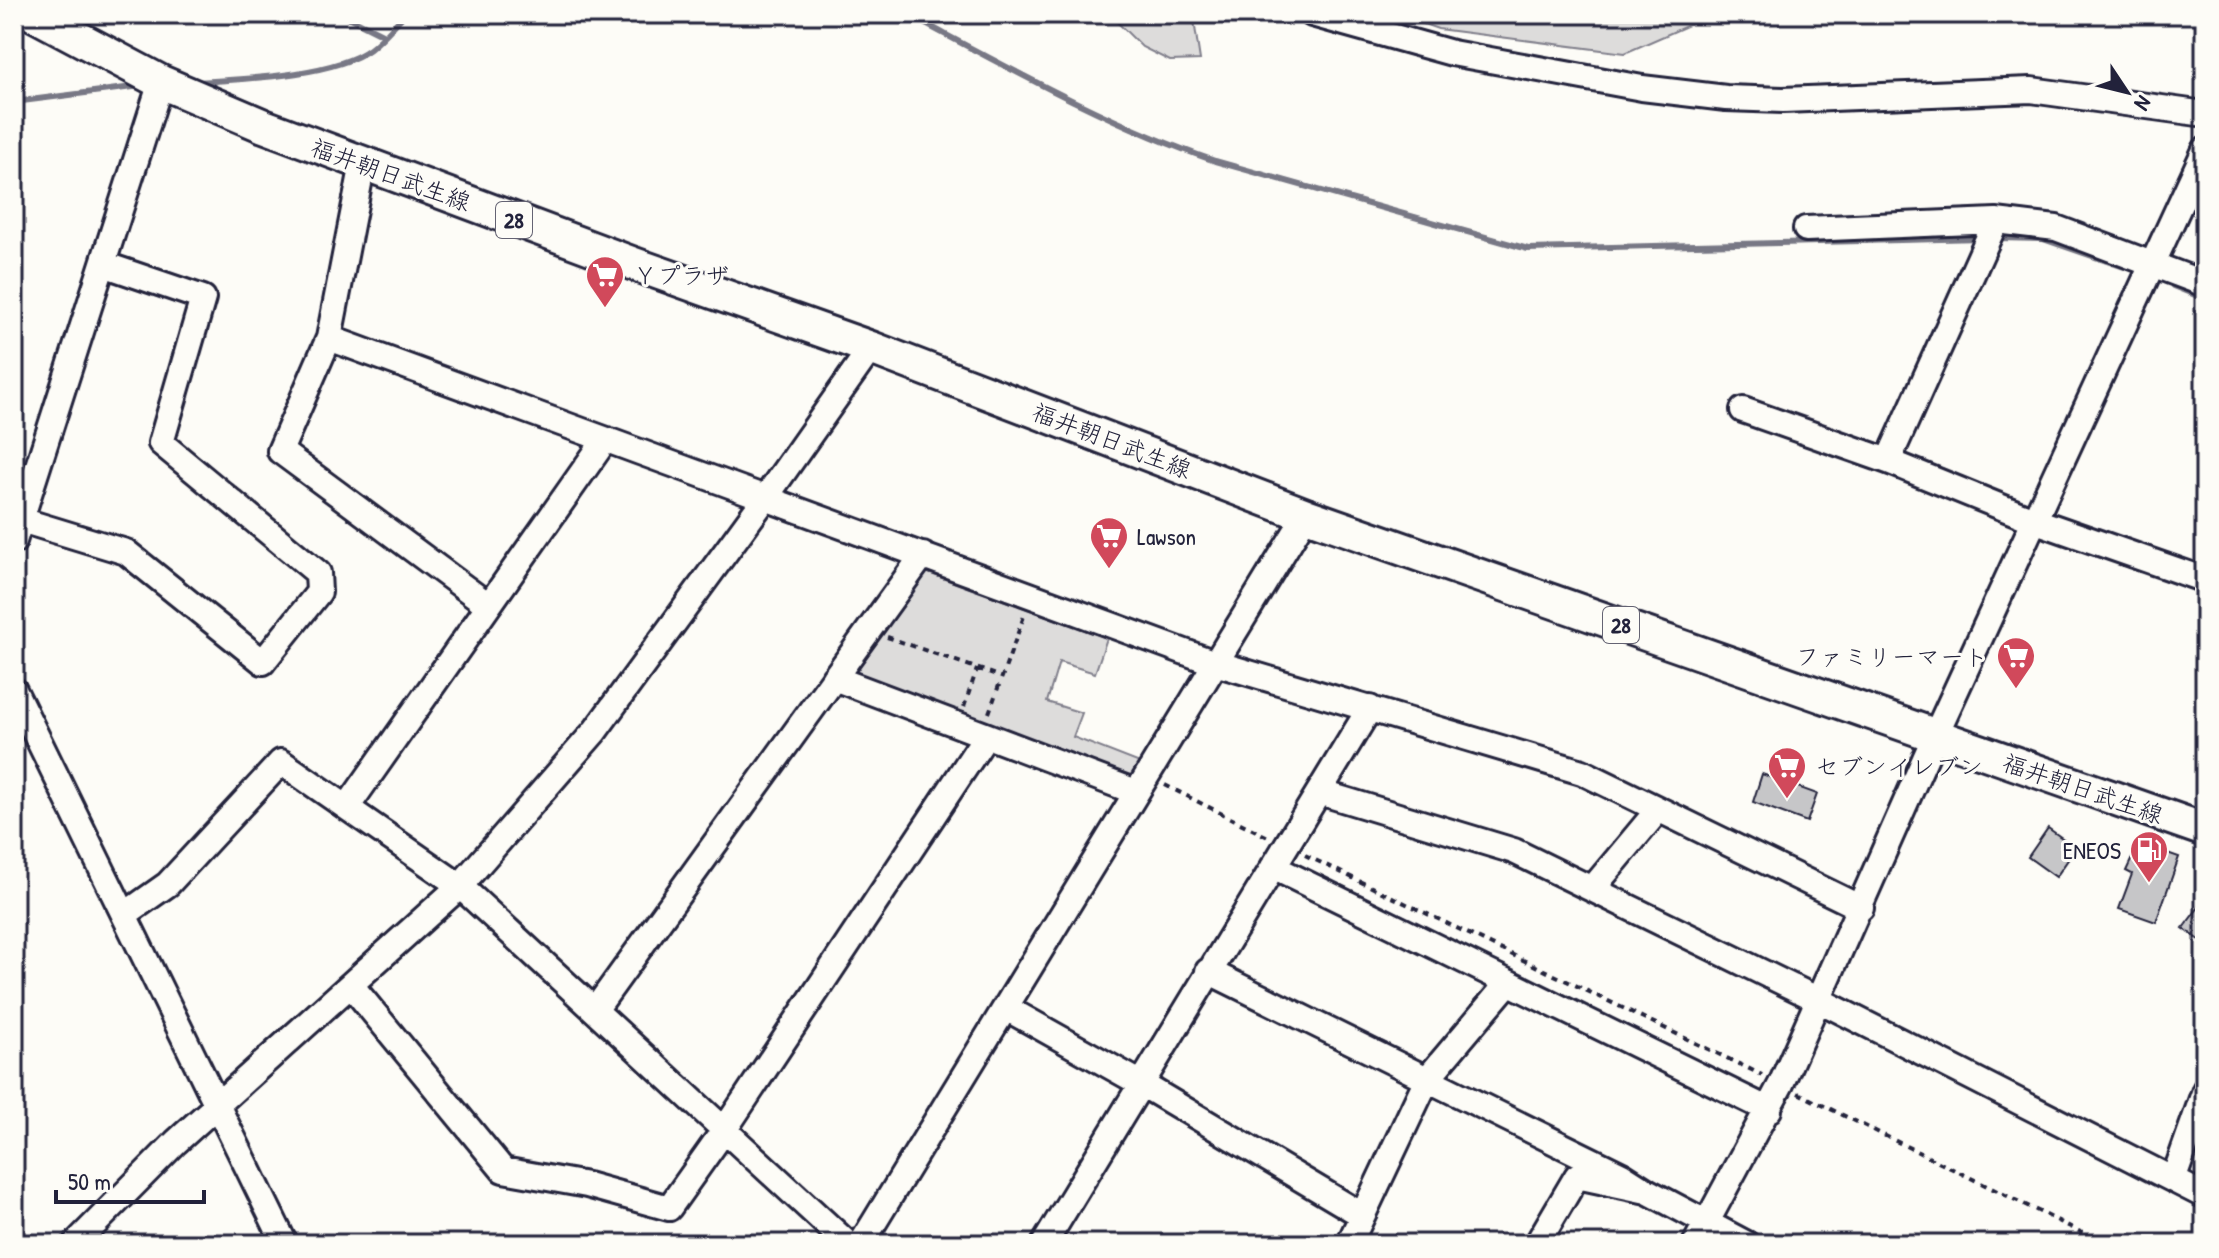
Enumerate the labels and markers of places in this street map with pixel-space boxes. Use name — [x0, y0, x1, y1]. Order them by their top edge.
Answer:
supermarket icon: Ｙプラザ — [584, 254, 626, 309]
place label: Ｙプラザ — [633, 259, 729, 291]
supermarket icon: Lawson — [1088, 515, 1130, 570]
place label: Lawson — [1137, 520, 1196, 552]
supermarket icon: ファミリーマート — [1995, 635, 2037, 690]
place label: ファミリーマート — [1796, 640, 1988, 672]
supermarket icon: セブンイレブン — [1766, 745, 1808, 800]
place label: セブンイレブン — [1815, 750, 1983, 782]
fuel station icon: ENEOS — [2128, 829, 2170, 884]
place label: ENEOS — [2063, 834, 2121, 866]

